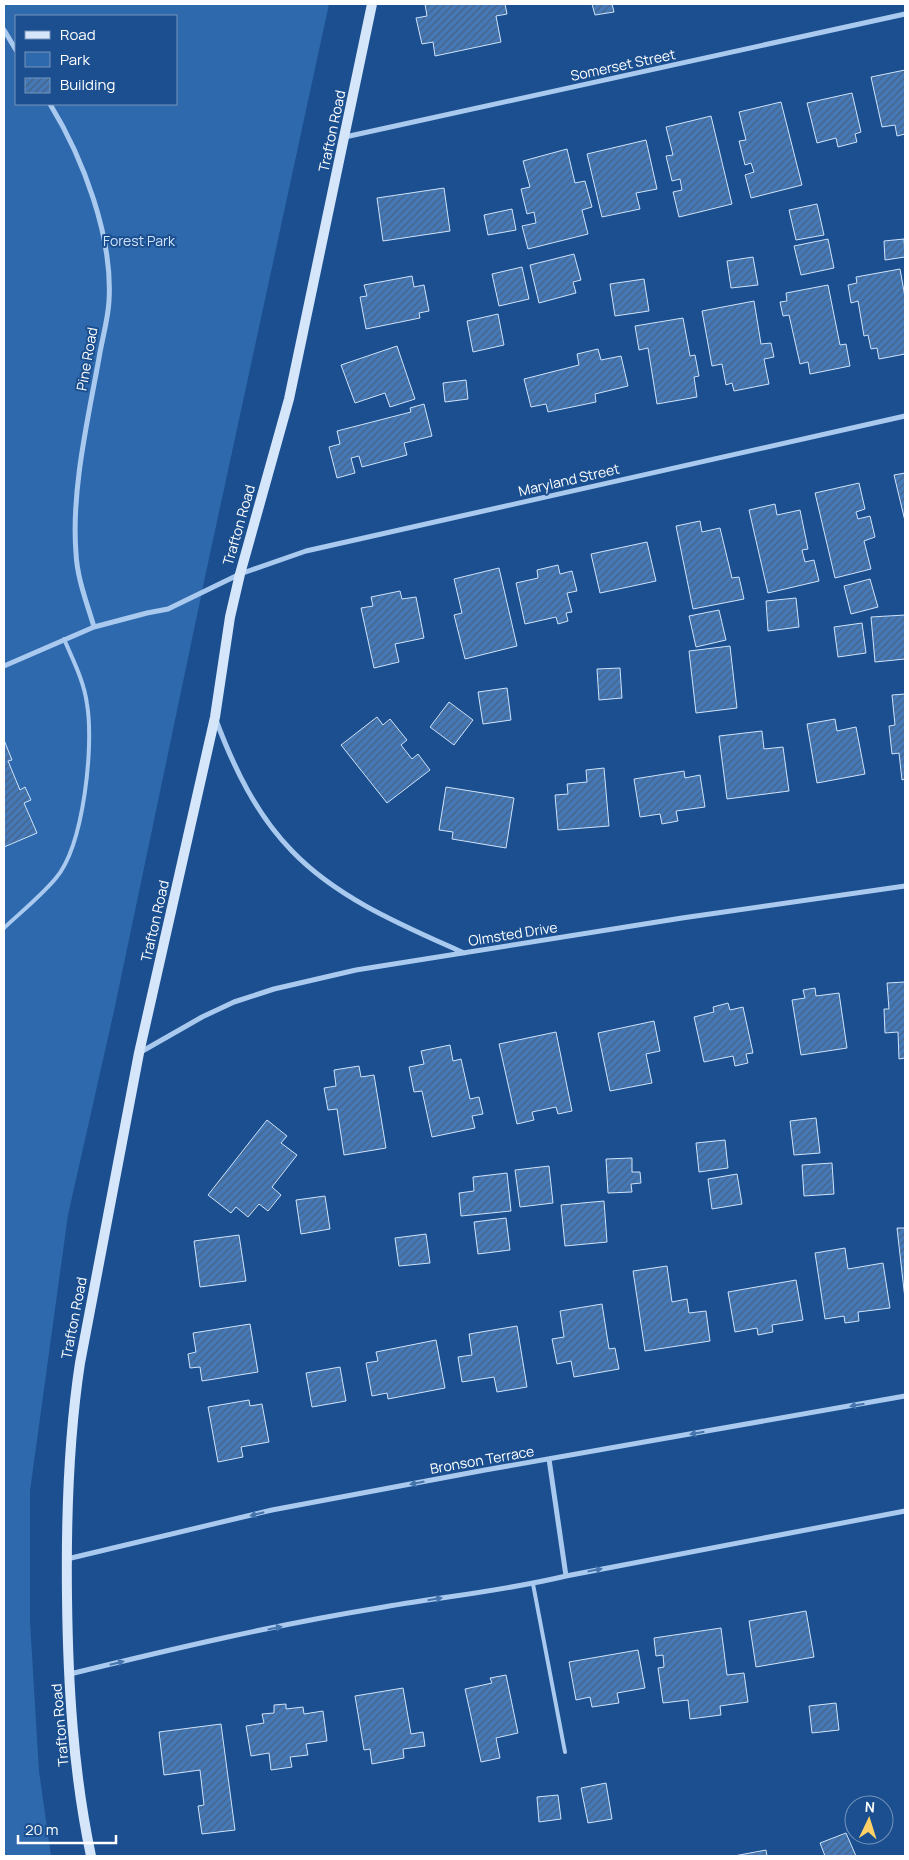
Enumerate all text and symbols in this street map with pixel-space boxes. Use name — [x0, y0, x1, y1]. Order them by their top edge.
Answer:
legend — [15, 15, 178, 105]
text: Road — [60, 24, 96, 45]
street label: Somerset Street — [569, 44, 677, 85]
text: Park — [60, 49, 90, 70]
text: Building — [60, 74, 115, 95]
street label: Trafton Road — [314, 88, 349, 173]
park label: Forest Park — [103, 231, 176, 250]
street label: Pine Road — [72, 326, 101, 392]
street label: Maryland Street — [516, 459, 622, 500]
street label: Trafton Road — [218, 482, 259, 567]
street label: Trafton Road — [136, 878, 173, 963]
street label: Olmsted Drive — [467, 917, 559, 950]
street label: Trafton Road — [56, 1275, 91, 1360]
one-way arrow — [849, 1401, 865, 1409]
one-way arrow — [689, 1429, 705, 1437]
street label: Bronson Terrace — [428, 1441, 536, 1478]
one-way arrow — [408, 1480, 424, 1488]
one-way arrow — [250, 1510, 265, 1518]
one-way arrow — [587, 1566, 603, 1574]
one-way arrow — [427, 1595, 443, 1603]
one-way arrow — [268, 1623, 284, 1631]
one-way arrow — [109, 1658, 124, 1666]
street label: Trafton Road — [46, 1683, 73, 1767]
north arrow — [844, 1795, 894, 1845]
text: N — [864, 1797, 876, 1816]
scale bar — [18, 1812, 115, 1844]
text: 20 m — [25, 1819, 58, 1840]

